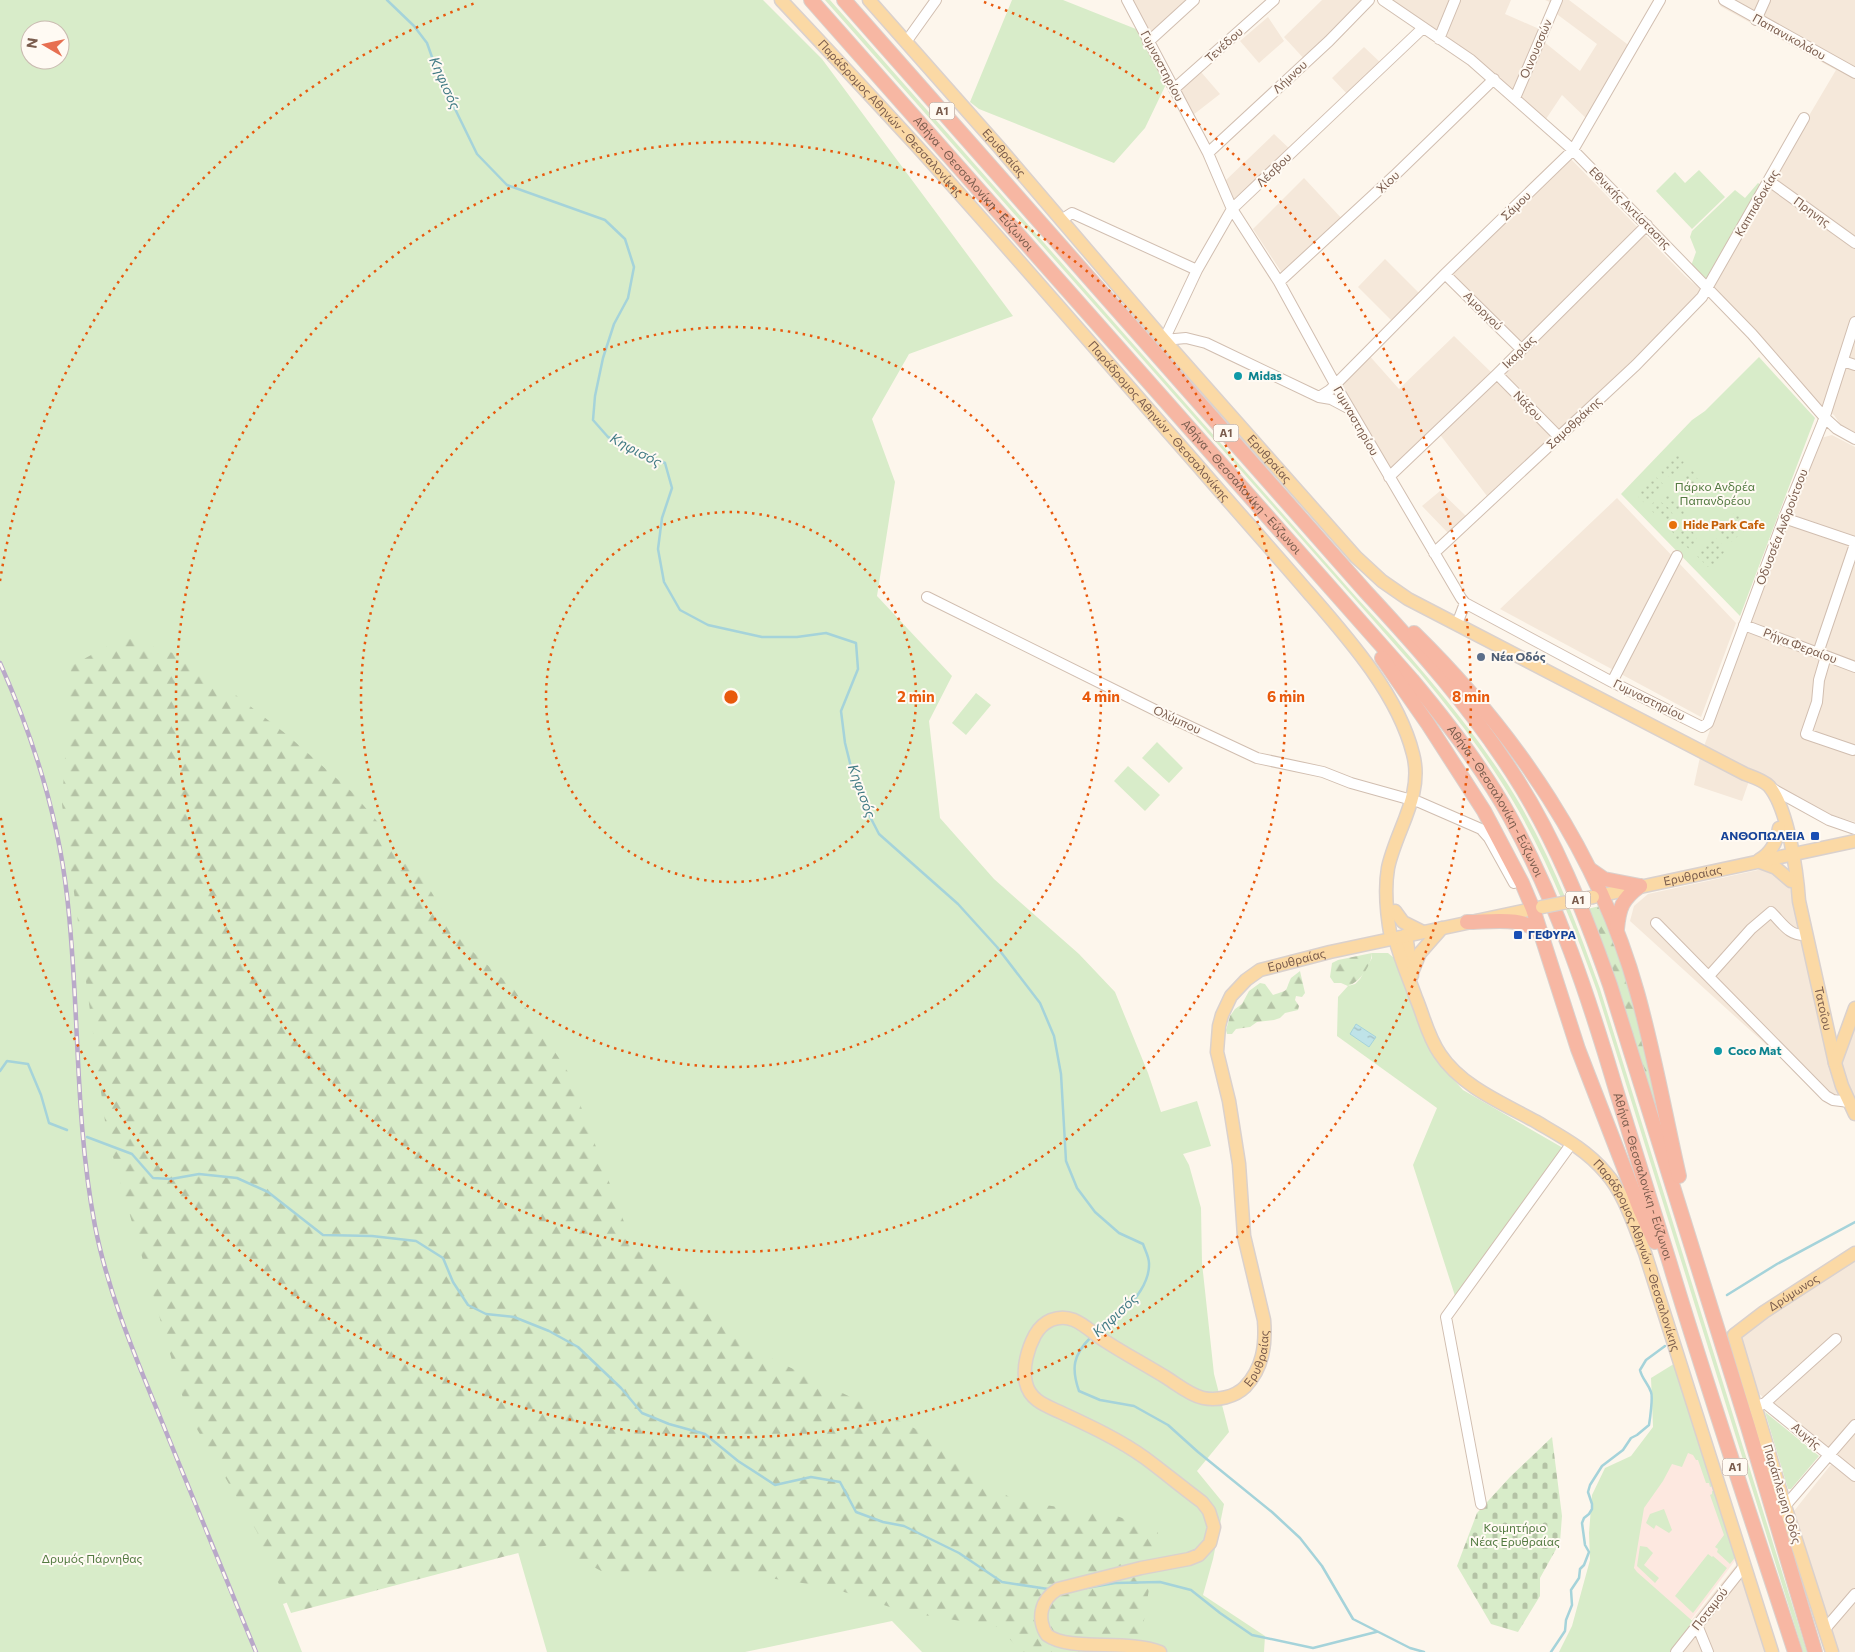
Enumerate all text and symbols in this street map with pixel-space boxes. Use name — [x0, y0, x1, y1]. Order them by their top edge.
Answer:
street label: Παπανικολάου — [1750, 10, 1829, 62]
street label: Οινουσσών — [1516, 17, 1554, 80]
north arrow — [20, 20, 70, 70]
street label: Τενέδου — [1202, 24, 1245, 65]
street label: Γυμναστηρίου — [1138, 28, 1187, 103]
text: N — [22, 36, 41, 49]
street label: Παράδρομος Αθηνών - Θεσσαλονίκης — [816, 36, 967, 199]
water label: Κηφισός — [426, 54, 465, 112]
street label: Λήμνου — [1269, 57, 1310, 96]
road number: Α1 — [930, 102, 954, 120]
street label: Αθήνα - Θεσσαλονίκη - Εύζωνοι — [911, 113, 1037, 253]
street label: Ερυθραίας — [980, 125, 1029, 179]
street label: Λέσβου — [1253, 149, 1294, 189]
street label: Εθνικής Αντίστασης — [1587, 163, 1675, 251]
street label: Χίου — [1373, 167, 1402, 195]
street label: Καππαδοκίας — [1731, 167, 1781, 238]
street label: Σάμου — [1498, 188, 1533, 223]
street label: Πρηνης — [1792, 193, 1834, 229]
street label: Αμοργού — [1461, 288, 1506, 333]
street label: Ικαρίας — [1499, 332, 1538, 371]
street label: Παράδρομος Αθηνών - Θεσσαλονίκης — [1086, 338, 1233, 504]
place label: Midas — [1248, 368, 1282, 382]
marker: Midas — [1232, 370, 1244, 382]
street label: Γυμναστηρίου — [1331, 383, 1383, 458]
street label: Νάξου — [1511, 388, 1547, 423]
street label: Σαμοθράκης — [1543, 393, 1604, 451]
street label: Αθήνα - Θεσσαλονίκη - Εύζωνοι — [1179, 416, 1305, 557]
road number: Α1 — [1214, 424, 1238, 442]
water label: Κηφισός — [608, 429, 665, 470]
street label: Ερυθραίας — [1245, 431, 1295, 485]
street label: Οδυσσέα Ανδρούτσου — [1752, 466, 1810, 587]
park label: Πάρκο Ανδρέα Παπανδρέου — [1675, 479, 1755, 507]
place label: Hide Park Cafe — [1683, 517, 1765, 531]
marker: Hide Park Cafe — [1667, 519, 1679, 531]
street label: Ρήγα Φεραίου — [1761, 625, 1840, 666]
place label: Νέα Οδός — [1491, 649, 1546, 663]
marker: Νέα Οδός — [1475, 651, 1487, 663]
street label: Γυμναστηρίου — [1611, 676, 1688, 723]
text: 2 min — [897, 687, 935, 705]
text: 4 min — [1082, 687, 1120, 705]
text: 6 min — [1267, 687, 1305, 705]
text: 8 min — [1452, 687, 1490, 705]
centre of rings — [722, 688, 740, 706]
street label: Ολύμπου — [1152, 702, 1204, 736]
street label: Αθήνα - Θεσσαλονίκη - Εύζωνοι — [1445, 722, 1547, 879]
water label: Κηφισός — [845, 762, 880, 820]
place label: ΑΝΘΟΠΩΛΕΙΑ — [1721, 828, 1805, 842]
marker: ΑΝΘΟΠΩΛΕΙΑ — [1809, 830, 1821, 842]
street label: Ερυθραίας — [1662, 862, 1723, 888]
road number: Α1 — [1566, 892, 1590, 908]
place label: ΓΕΦΥΡΑ — [1528, 927, 1577, 941]
marker: ΓΕΦΥΡΑ — [1512, 929, 1524, 941]
street label: Ερυθραίας — [1266, 945, 1327, 974]
street label: Τατοΐου — [1812, 985, 1836, 1032]
place label: Coco Mat — [1728, 1043, 1782, 1057]
marker: Coco Mat — [1712, 1045, 1724, 1057]
street label: Αθήνα - Θεσσαλονίκη - Εύζωνοι — [1611, 1090, 1676, 1262]
street label: Παράδρομος Αθηνών - Θεσσαλονίκης — [1591, 1156, 1684, 1353]
street label: Δρύμωνος — [1765, 1270, 1821, 1313]
water label: Κηφισός — [1088, 1289, 1141, 1340]
street label: Ερυθραίας — [1241, 1330, 1271, 1389]
street label: Αυγής — [1789, 1419, 1824, 1451]
street label: Παράπλευρη Οδός — [1761, 1442, 1805, 1545]
road number: Α1 — [1722, 1458, 1748, 1475]
park label: Κοιμητήριο Νέας Ερυθραίας — [1470, 1520, 1560, 1548]
park label: Δρυμός Πάρνηθας — [41, 1551, 143, 1565]
street label: Ποταμού — [1688, 1584, 1730, 1632]

